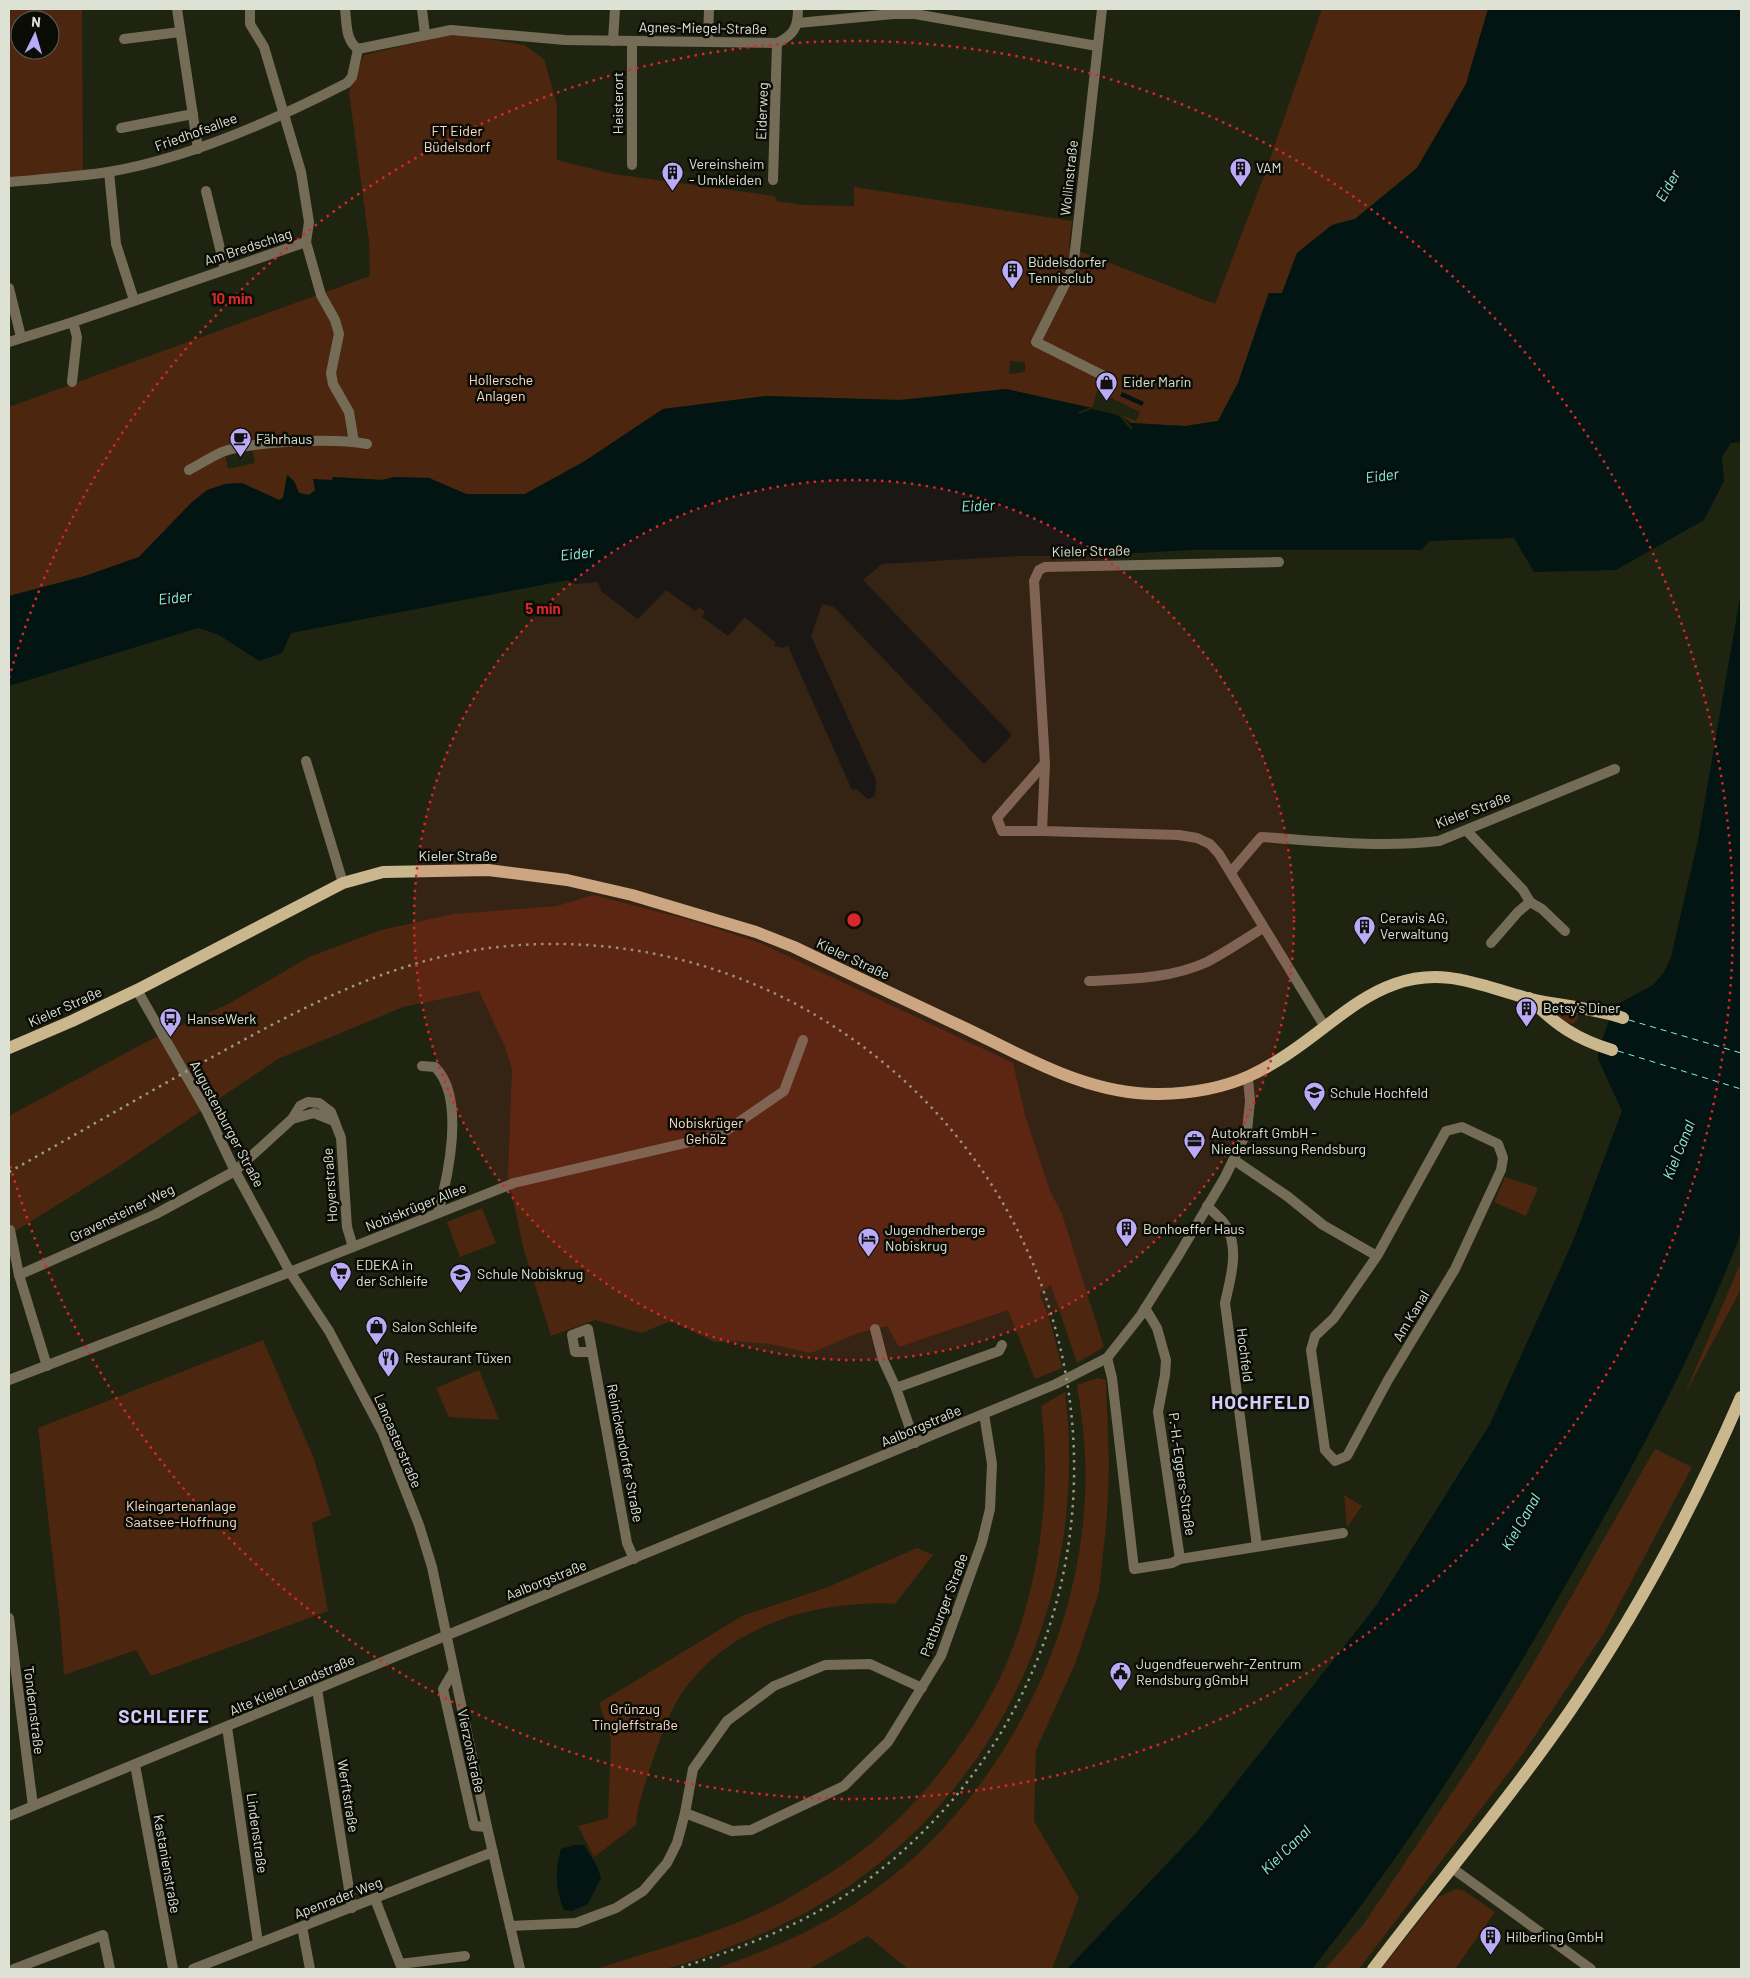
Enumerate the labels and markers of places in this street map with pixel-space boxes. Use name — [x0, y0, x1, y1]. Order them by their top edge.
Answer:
place label: Vereinsheim - Umkleiden — [689, 155, 764, 188]
building icon: VAM — [1228, 156, 1252, 187]
place label: VAM — [1256, 159, 1281, 176]
building icon: Vereinsheim - Umkleiden — [661, 160, 685, 191]
place label: Büdelsdorfer Tennisclub — [1028, 253, 1107, 286]
building icon: Büdelsdorfer Tennisclub — [1000, 258, 1024, 289]
shop icon: Eider Marin — [1095, 370, 1119, 401]
place label: Eider Marin — [1123, 373, 1191, 390]
cafe icon: Fährhaus — [228, 427, 252, 458]
place label: Fährhaus — [256, 430, 312, 447]
place label: Ceravis AG, Verwaltung — [1380, 909, 1448, 942]
centre of rings — [845, 911, 863, 929]
building icon: Ceravis AG, Verwaltung — [1352, 914, 1376, 945]
building icon: Betsy's Diner — [1515, 996, 1539, 1027]
place label: Betsy's Diner — [1543, 999, 1620, 1016]
bus stop icon: HanseWerk — [159, 1007, 183, 1038]
place label: HanseWerk — [187, 1010, 256, 1027]
school or university icon: Schule Hochfeld — [1302, 1081, 1326, 1112]
place label: Schule Hochfeld — [1330, 1084, 1428, 1101]
place label: Autokraft GmbH - Niederlassung Rendsburg — [1211, 1124, 1366, 1157]
office icon: Autokraft GmbH - Niederlassung Rendsburg — [1183, 1129, 1207, 1160]
building icon: Bonhoeffer Haus — [1115, 1217, 1139, 1248]
place label: Bonhoeffer Haus — [1143, 1220, 1245, 1237]
place label: Jugendherberge Nobiskrug — [885, 1221, 986, 1254]
hotel icon: Jugendherberge Nobiskrug — [857, 1226, 881, 1257]
place label: EDEKA in der Schleife — [356, 1256, 428, 1289]
supermarket icon: EDEKA in der Schleife — [328, 1261, 352, 1292]
school or university icon: Schule Nobiskrug — [449, 1262, 473, 1293]
place label: Schule Nobiskrug — [477, 1265, 583, 1282]
shop icon: Salon Schleife — [364, 1315, 388, 1346]
place label: Salon Schleife — [392, 1318, 478, 1335]
restaurant icon: Restaurant Tüxen — [377, 1346, 401, 1377]
place label: Restaurant Tüxen — [405, 1349, 511, 1366]
place label: Jugendfeuerwehr-Zentrum Rendsburg gGmbH — [1136, 1655, 1301, 1688]
public building icon: Jugendfeuerwehr-Zentrum Rendsburg gGmbH — [1108, 1660, 1132, 1691]
building icon: Hilberling GmbH — [1478, 1925, 1502, 1956]
place label: Hilberling GmbH — [1506, 1928, 1604, 1945]

